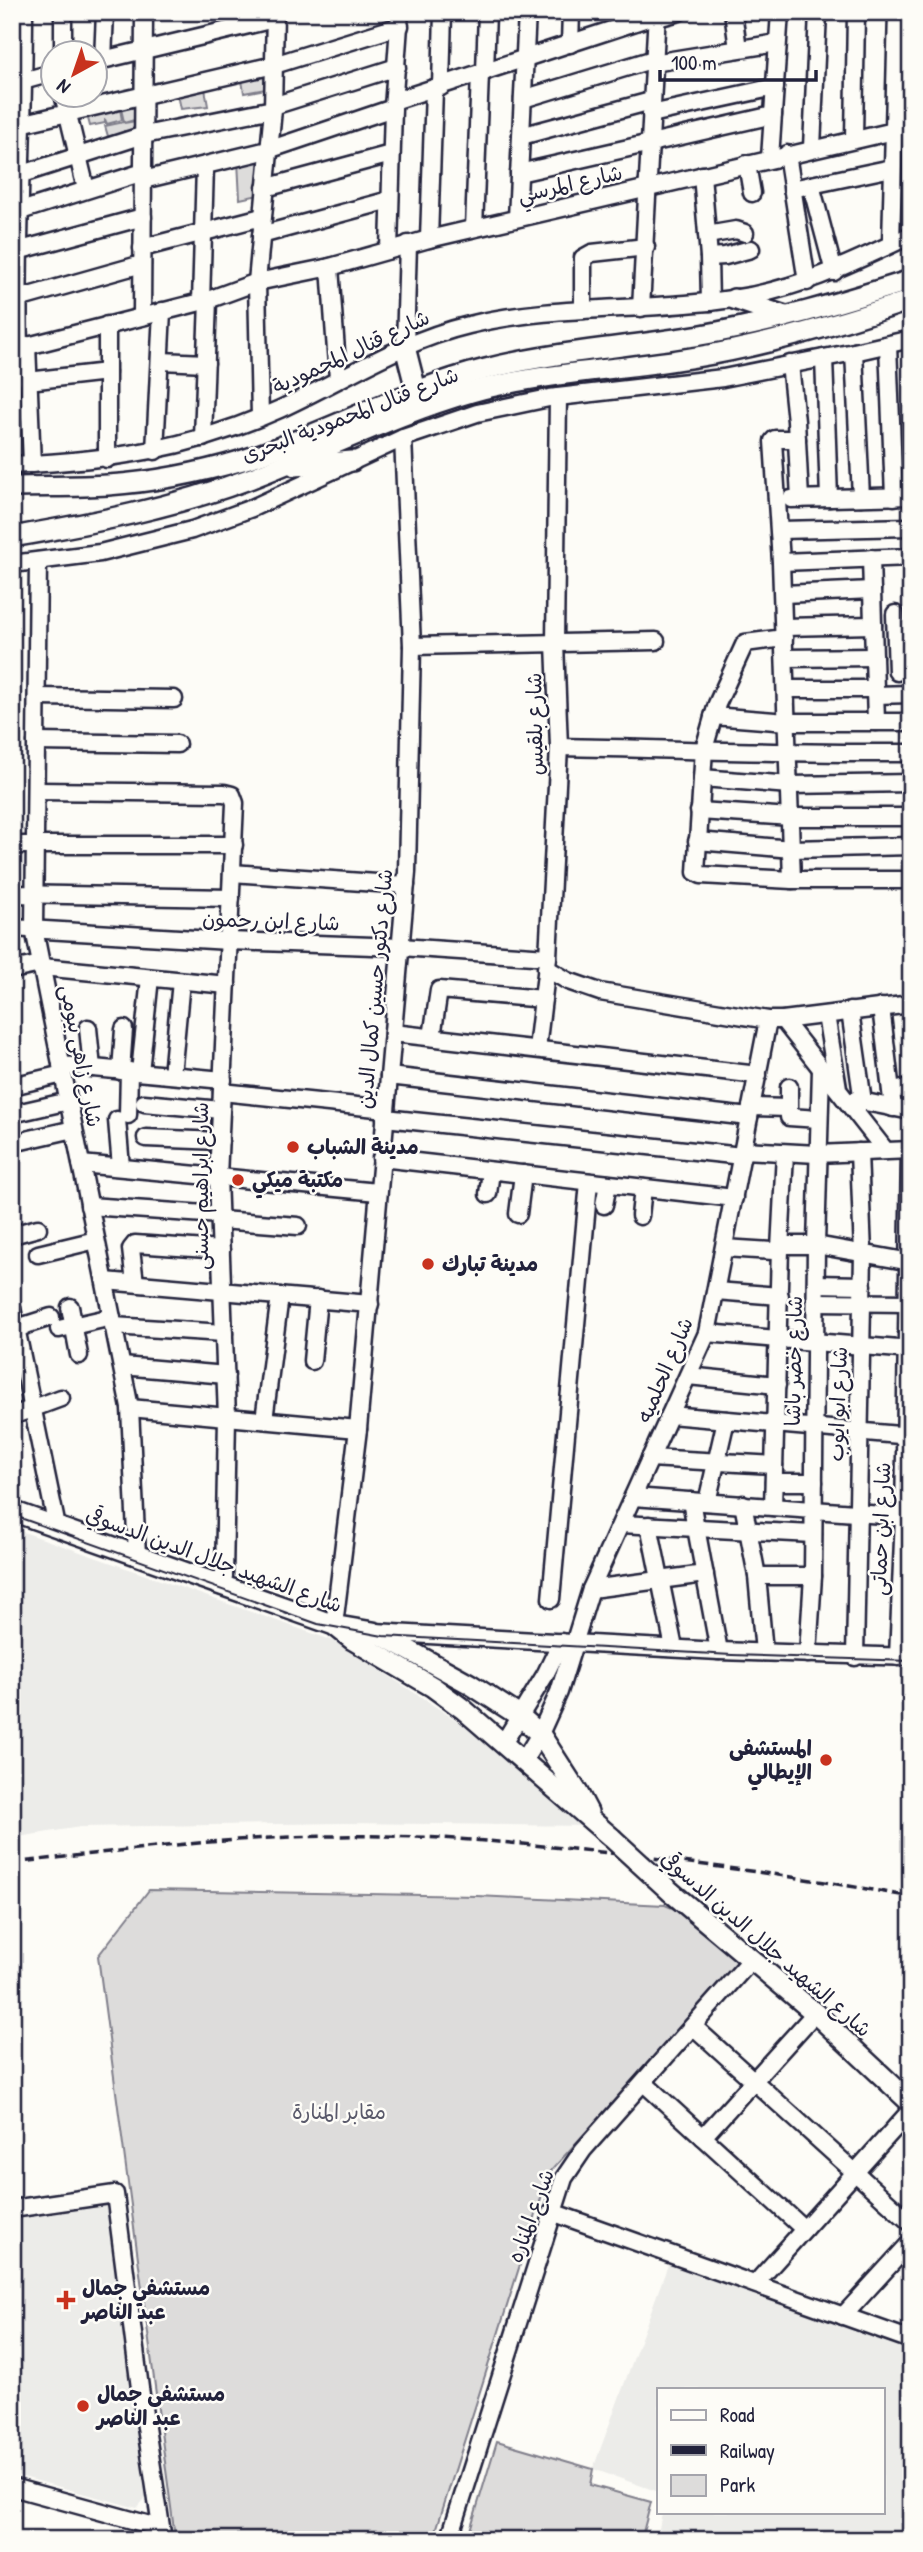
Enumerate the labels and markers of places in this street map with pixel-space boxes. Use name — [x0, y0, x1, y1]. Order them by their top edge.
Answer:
place label: مدينة الشباب — [307, 1132, 419, 1161]
marker: مدينة الشباب — [285, 1139, 301, 1155]
place label: مكتبة ميكي — [252, 1165, 343, 1199]
marker: مكتبة ميكي — [230, 1172, 246, 1188]
place label: مدينة تبارك — [442, 1249, 538, 1278]
marker: مدينة تبارك — [420, 1256, 436, 1272]
place label: المستشفى الإيطالي — [729, 1733, 812, 1791]
marker: المستشفى الإيطالي — [818, 1752, 834, 1768]
place label: مستشفي جمال عبد الناصر — [80, 2273, 210, 2326]
marker: مستشفي جمال عبد الناصر — [56, 2290, 76, 2310]
place label: مستشفى جمال عبد الناصر — [95, 2379, 225, 2432]
marker: مستشفى جمال عبد الناصر — [75, 2398, 91, 2414]

